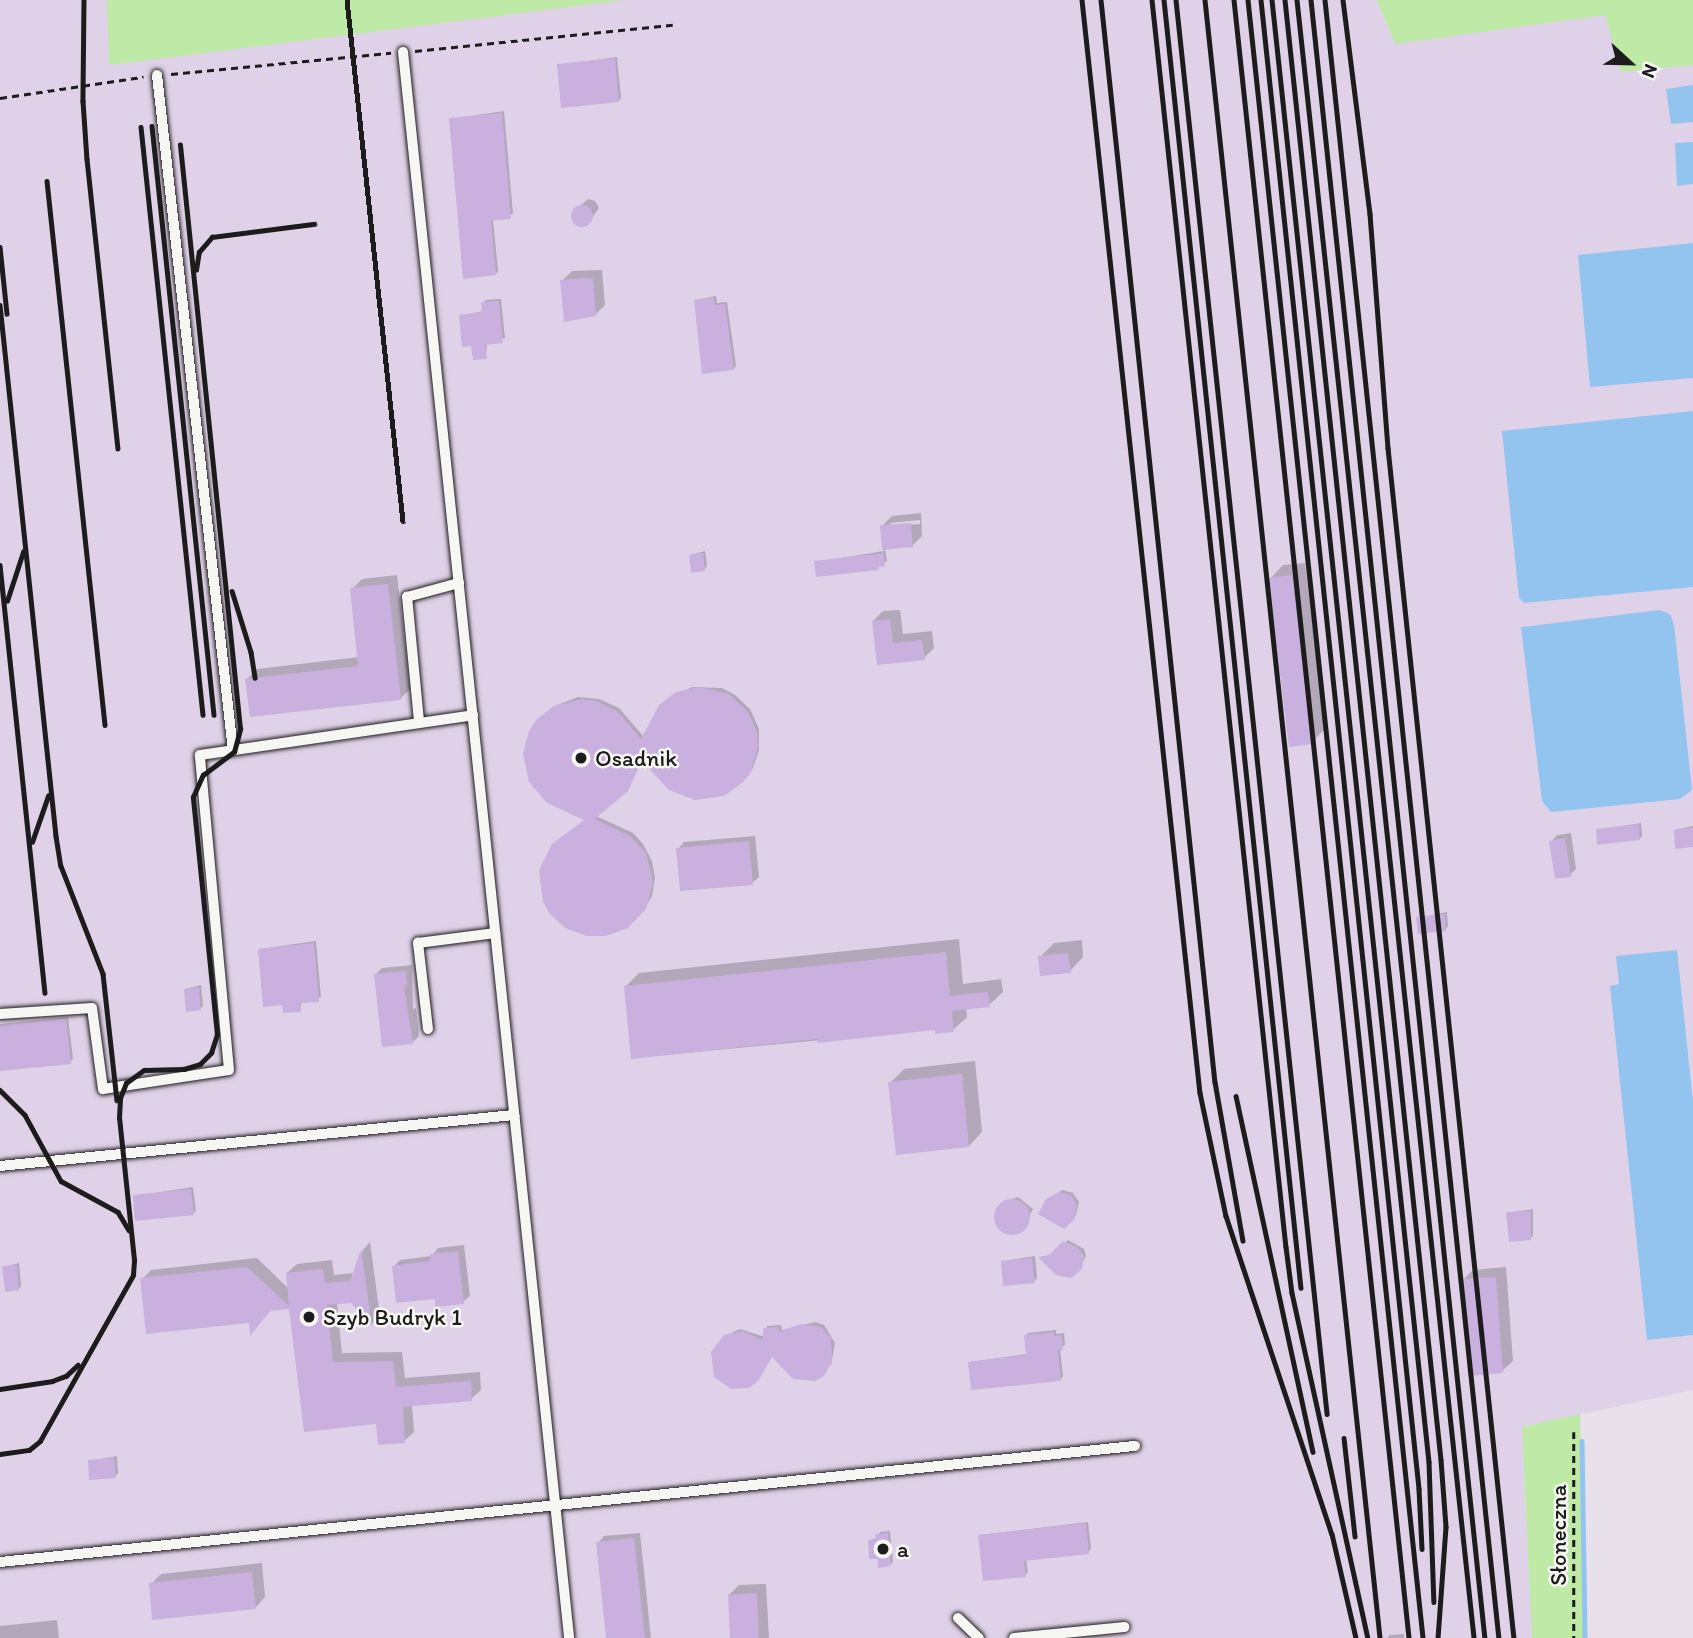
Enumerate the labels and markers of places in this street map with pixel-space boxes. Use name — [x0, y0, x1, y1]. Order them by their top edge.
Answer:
place label: Osadnik — [595, 744, 677, 772]
marker: Osadnik — [573, 750, 589, 766]
place label: Szyb Budryk 1 — [323, 1303, 462, 1331]
marker: Szyb Budryk 1 — [301, 1309, 317, 1325]
place label: a — [897, 1535, 909, 1563]
marker: a — [875, 1541, 891, 1557]

